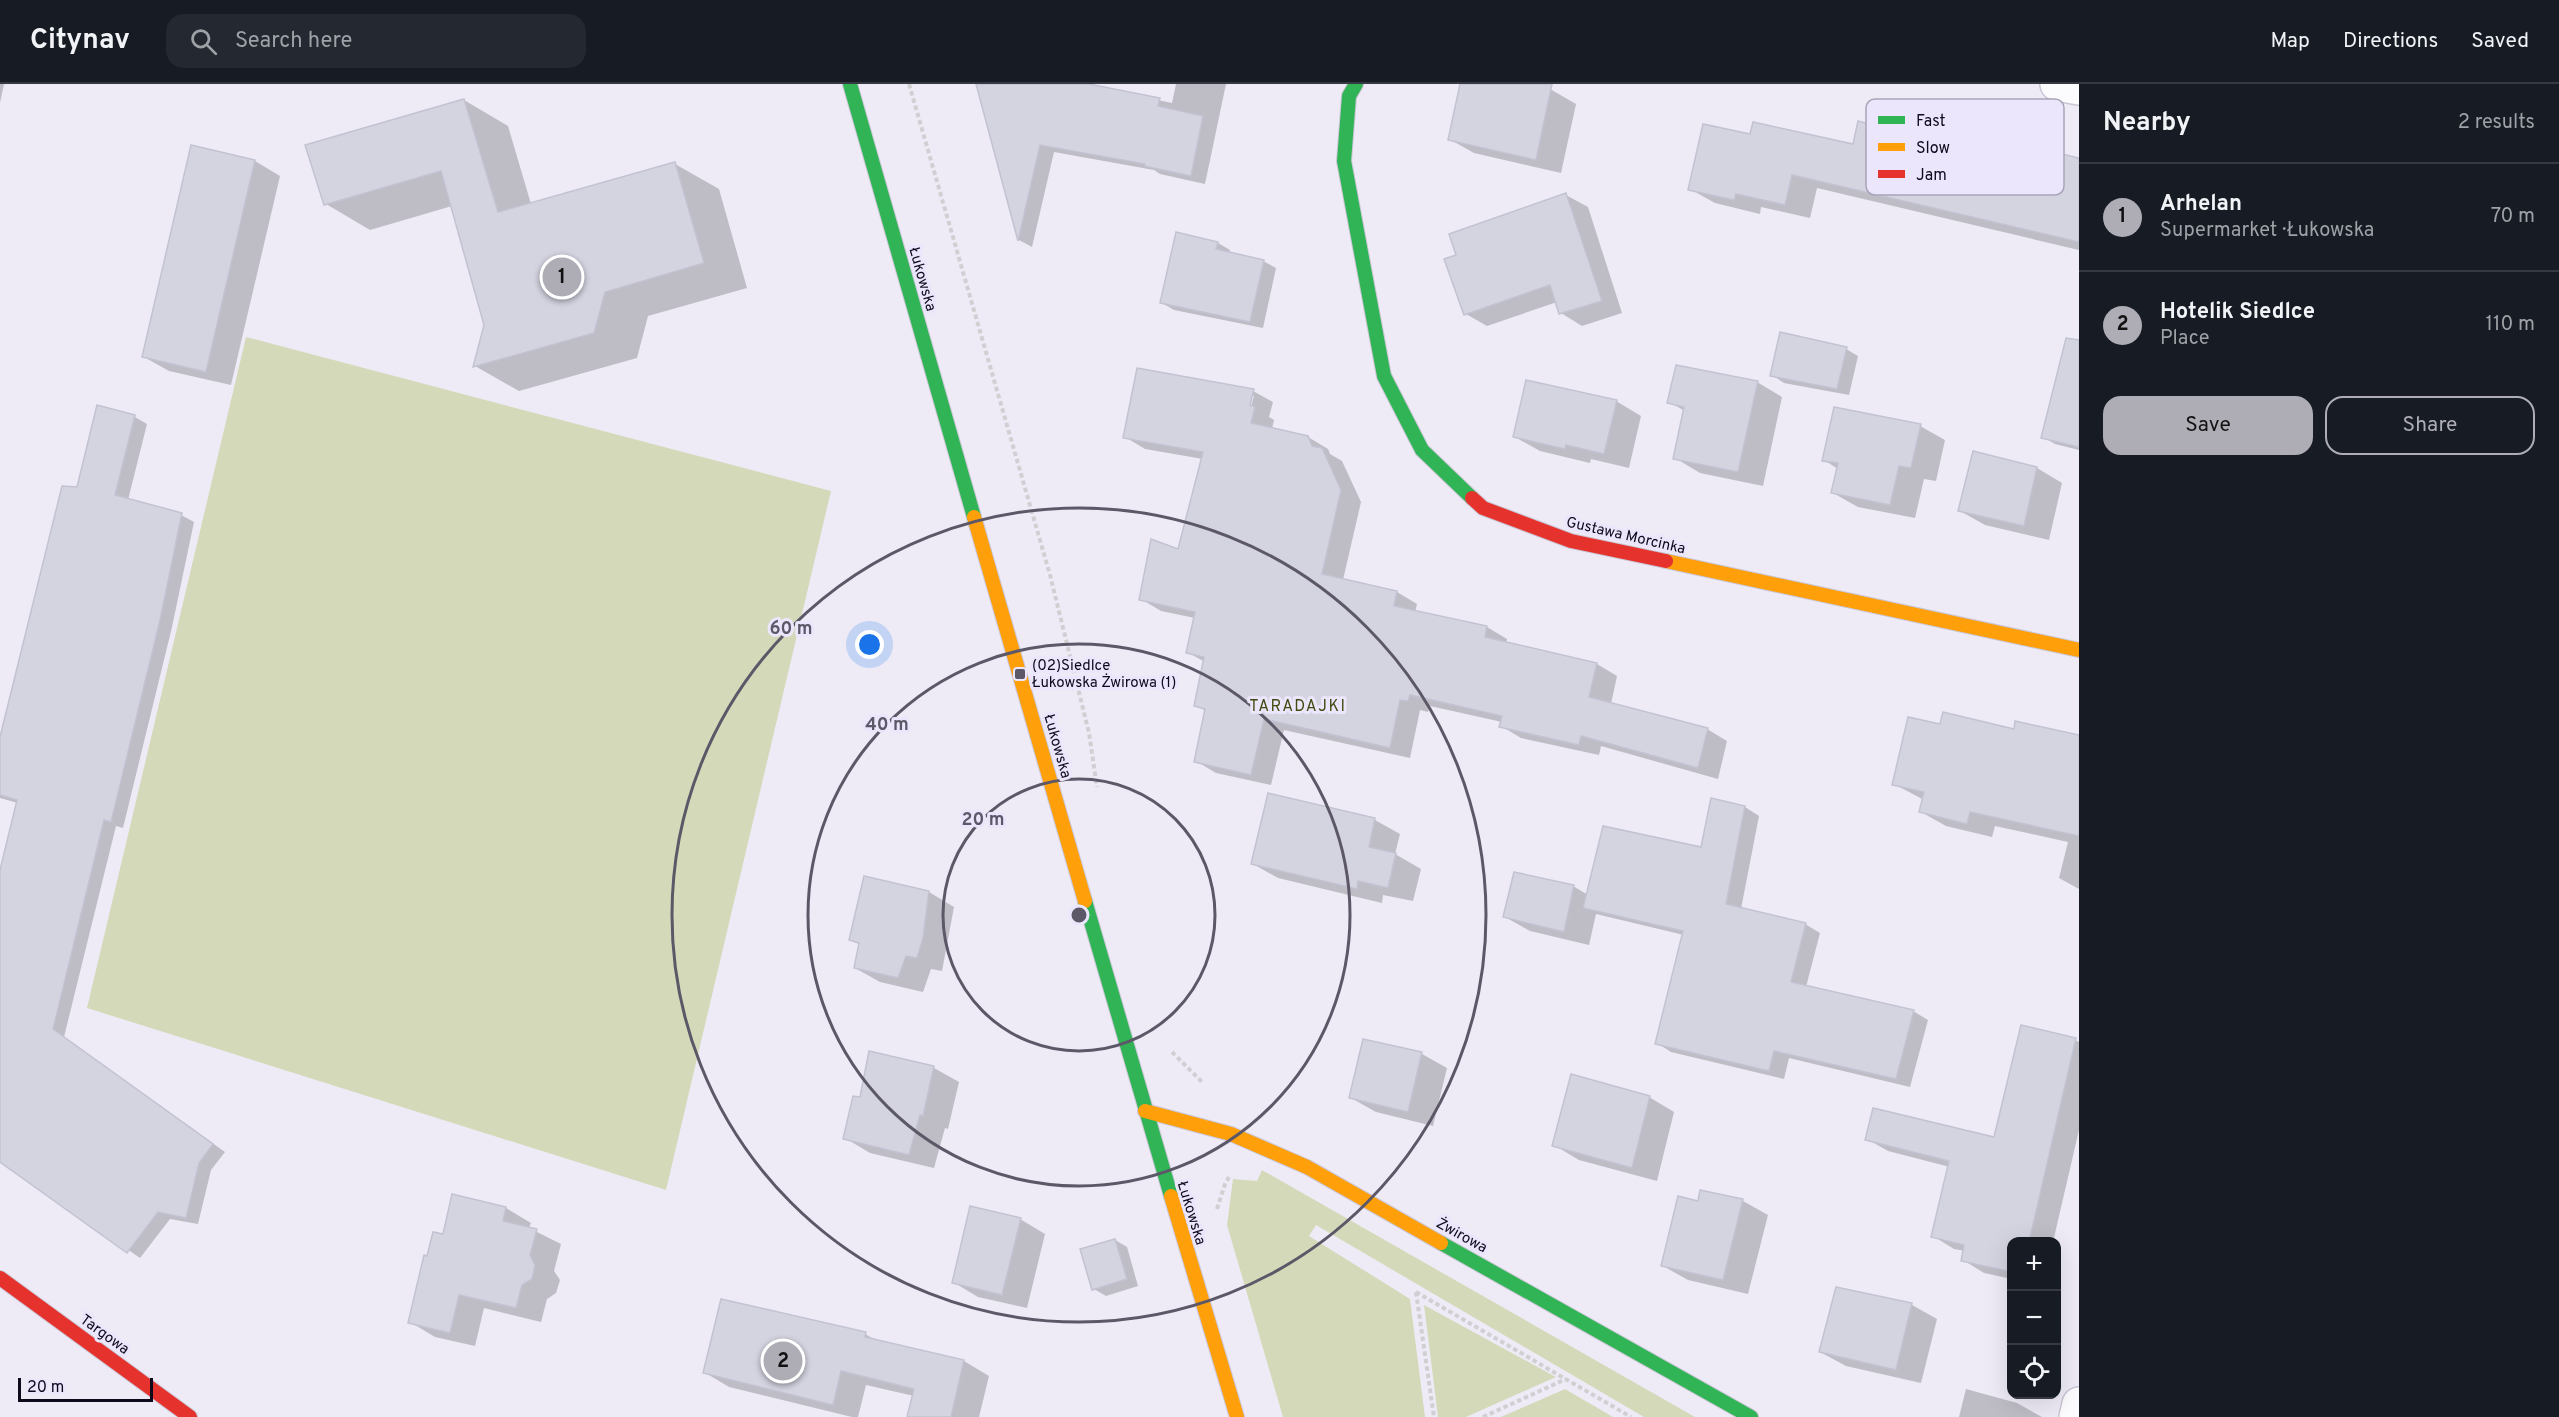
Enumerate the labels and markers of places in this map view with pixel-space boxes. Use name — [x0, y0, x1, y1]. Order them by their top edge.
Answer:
pin: 1 — [542, 254, 582, 300]
place label: (02)Siedlce Łukowska Żwirowa (1) — [1032, 657, 1176, 693]
marker: (02)Siedlce Łukowska Żwirowa (1) — [1013, 667, 1027, 681]
centre of rings — [1069, 905, 1089, 925]
pin: 2 — [764, 1338, 802, 1384]

